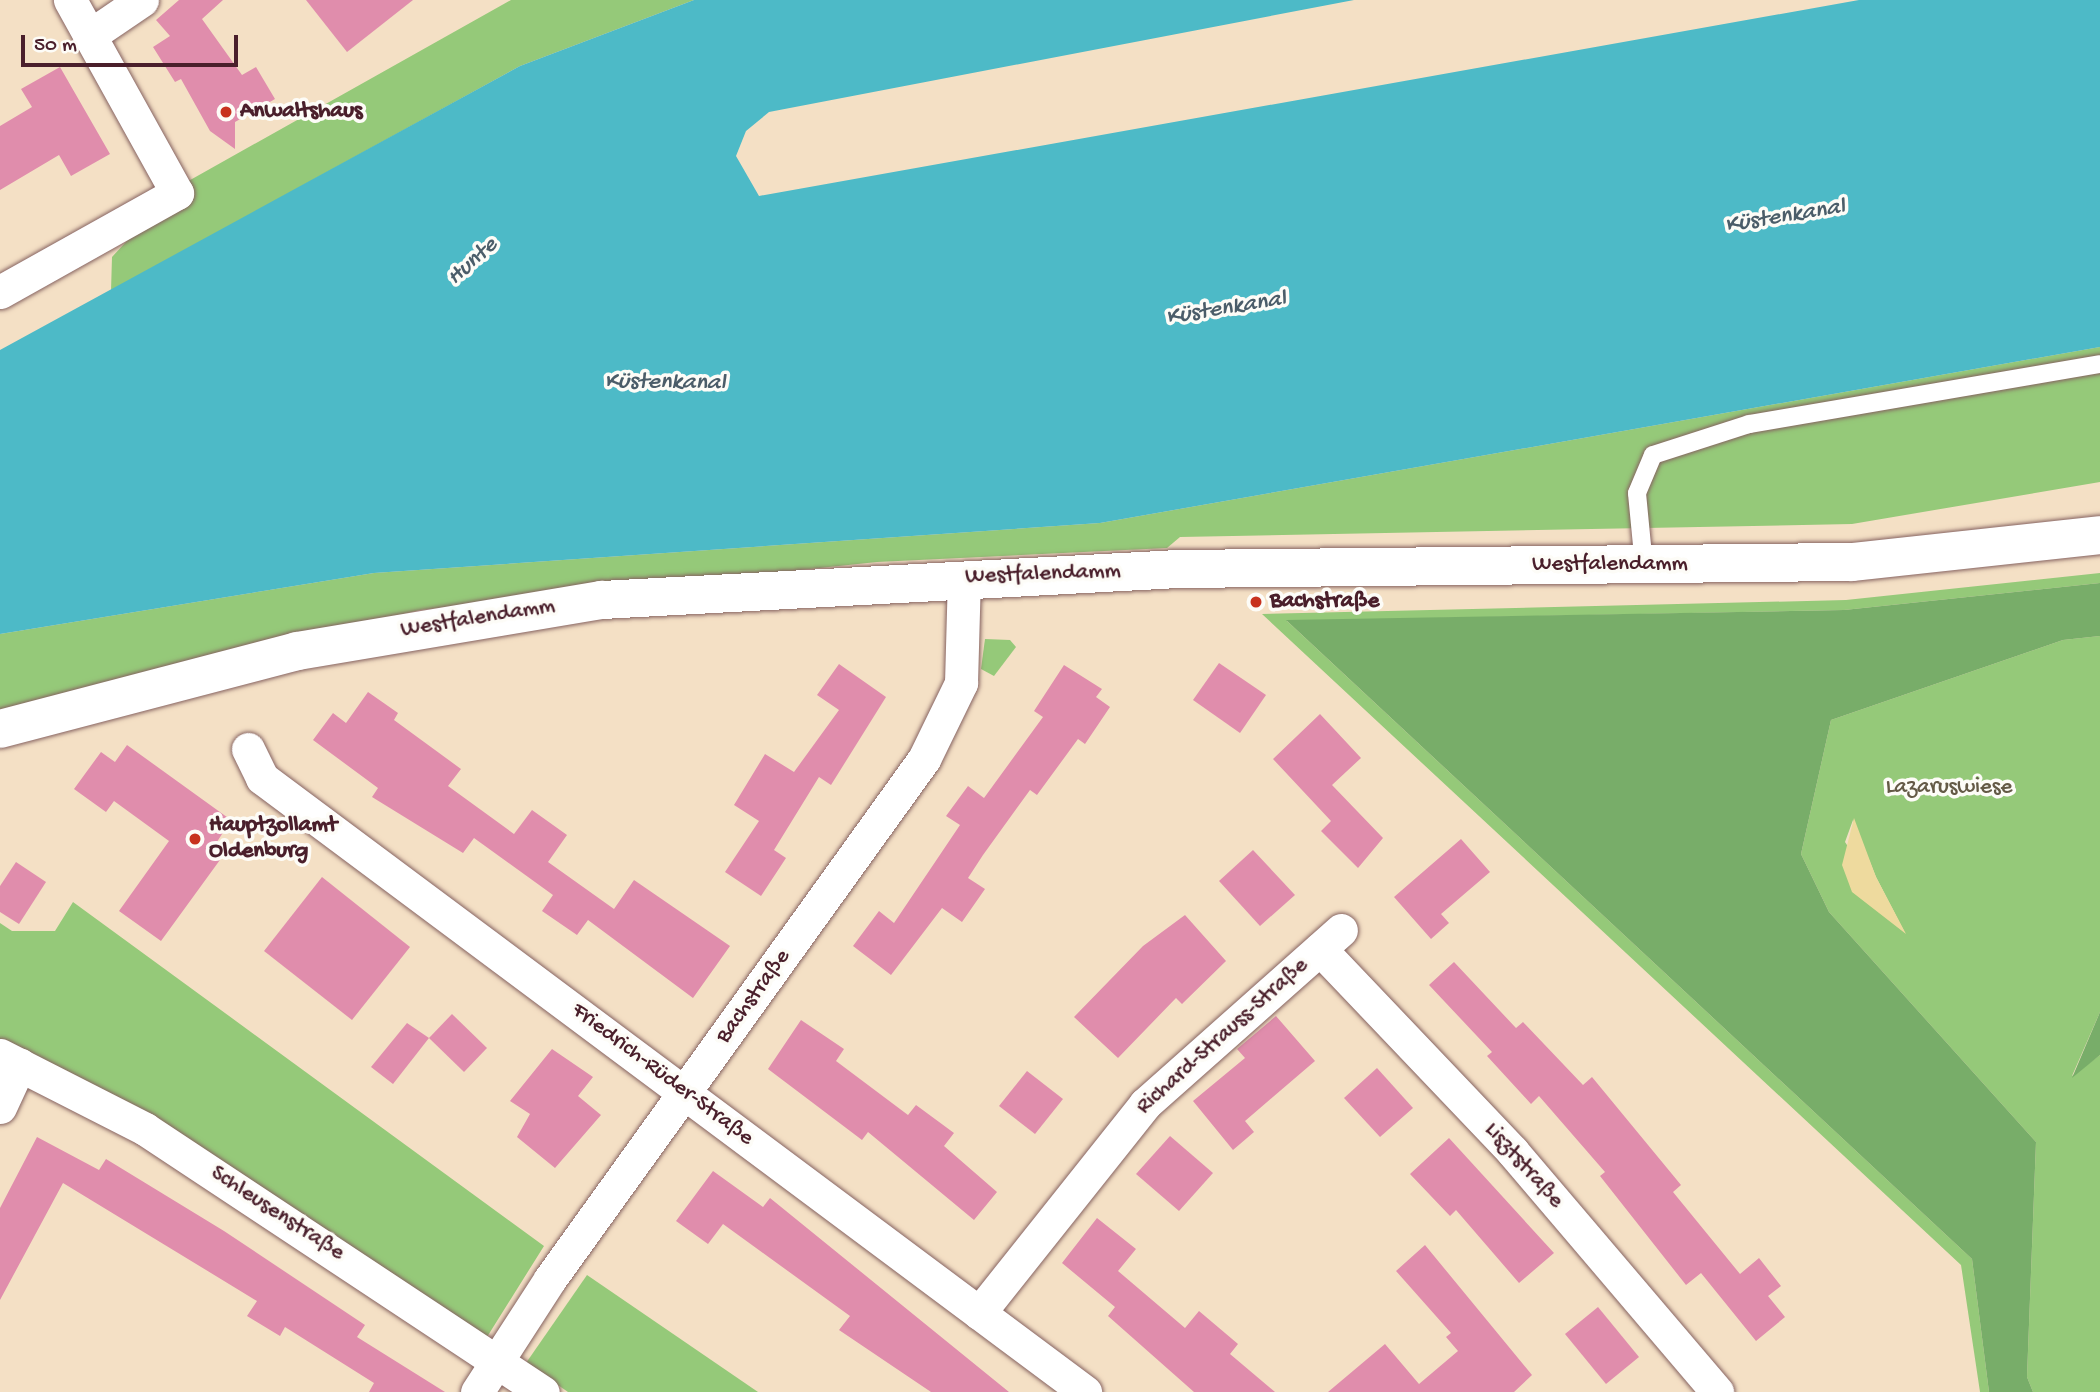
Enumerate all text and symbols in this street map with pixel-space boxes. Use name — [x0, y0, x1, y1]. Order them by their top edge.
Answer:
scale bar — [24, 21, 242, 65]
text: 50 m — [34, 34, 77, 59]
place label: Anwaltshaus — [240, 98, 362, 126]
marker: Anwaltshaus — [218, 104, 234, 120]
water label: Küstenkanal — [1723, 193, 1847, 241]
water label: Hunte — [442, 232, 504, 292]
water label: Küstenkanal — [1164, 285, 1288, 333]
water label: Küstenkanal — [604, 368, 726, 398]
street label: Westfalendamm — [1532, 551, 1688, 579]
street label: Westfalendamm — [965, 558, 1121, 592]
place label: Bachstraße — [1270, 588, 1379, 616]
street label: Westfalendamm — [399, 593, 557, 645]
marker: Bachstraße — [1248, 594, 1264, 610]
park label: Lazaruswiese — [1886, 774, 2012, 802]
place label: Hauptzollamt Oldenburg — [209, 812, 337, 866]
marker: Hauptzollamt Oldenburg — [187, 831, 203, 847]
street label: Bachstraße — [711, 945, 797, 1049]
street label: Richard-Strauss-Straße — [1131, 953, 1315, 1121]
street label: Friedrich-Rüder-Straße — [565, 997, 759, 1153]
street label: Lisztstraße — [1477, 1117, 1569, 1215]
street label: Schleusenstraße — [205, 1160, 349, 1268]

